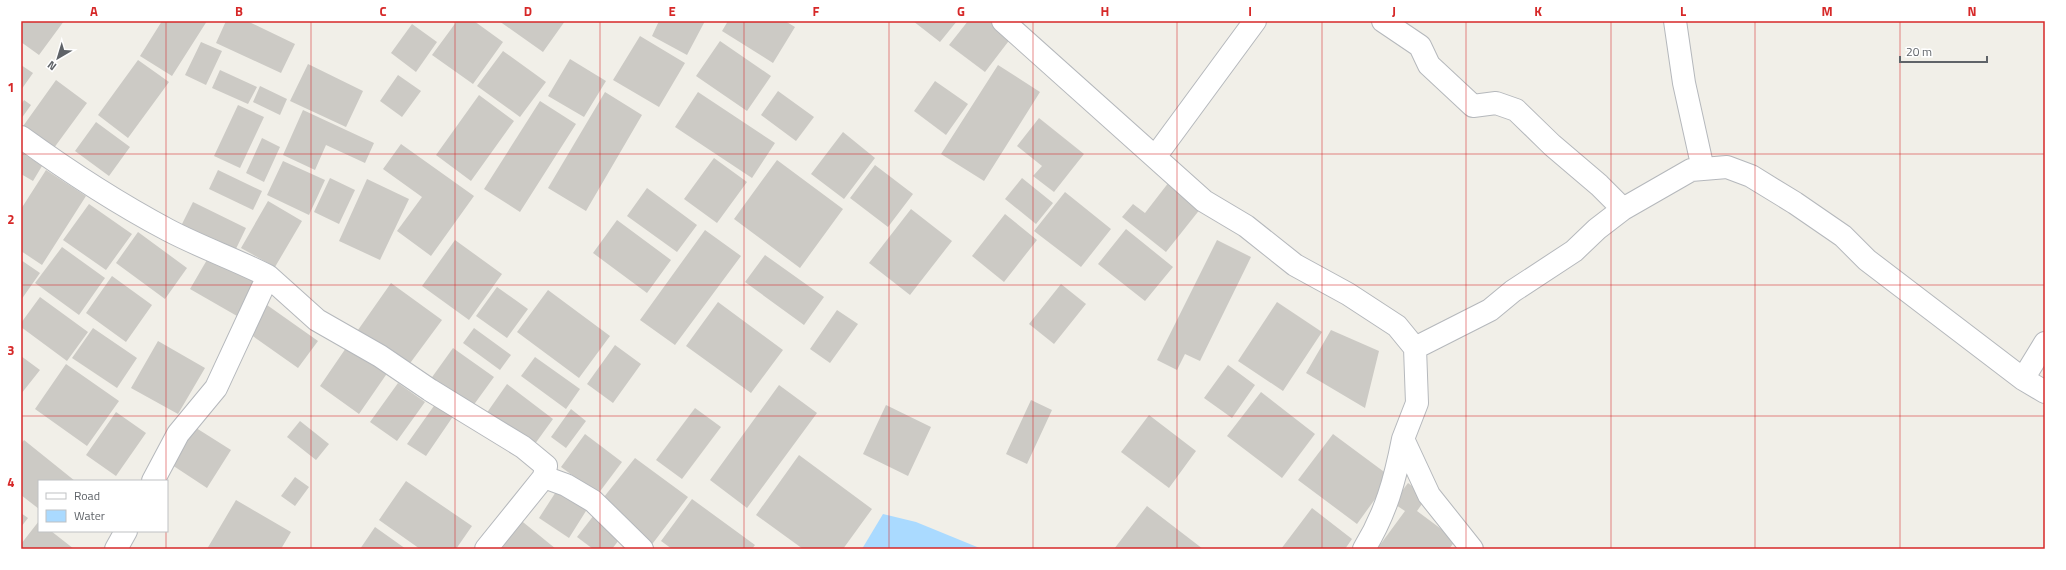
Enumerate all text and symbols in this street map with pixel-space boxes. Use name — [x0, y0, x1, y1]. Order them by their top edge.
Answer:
text: A — [90, 1, 98, 21]
text: B — [235, 1, 243, 21]
text: C — [379, 1, 387, 21]
text: D — [524, 1, 532, 21]
text: E — [668, 1, 676, 21]
text: F — [813, 1, 820, 21]
text: G — [957, 1, 965, 21]
text: H — [1101, 1, 1109, 21]
text: I — [1248, 1, 1252, 21]
text: J — [1392, 1, 1396, 21]
text: K — [1534, 1, 1542, 21]
text: L — [1680, 1, 1686, 21]
text: M — [1821, 1, 1833, 21]
text: N — [1967, 1, 1977, 21]
north arrow — [38, 38, 78, 78]
scale bar — [1900, 38, 1987, 64]
text: 20 m — [1906, 42, 1932, 61]
text: N — [44, 57, 60, 75]
text: 1 — [7, 77, 15, 97]
text: 2 — [7, 209, 15, 229]
text: 3 — [7, 340, 15, 360]
text: 4 — [7, 472, 15, 492]
legend — [38, 480, 168, 532]
text: Road — [74, 486, 100, 505]
text: Water — [74, 506, 105, 525]

